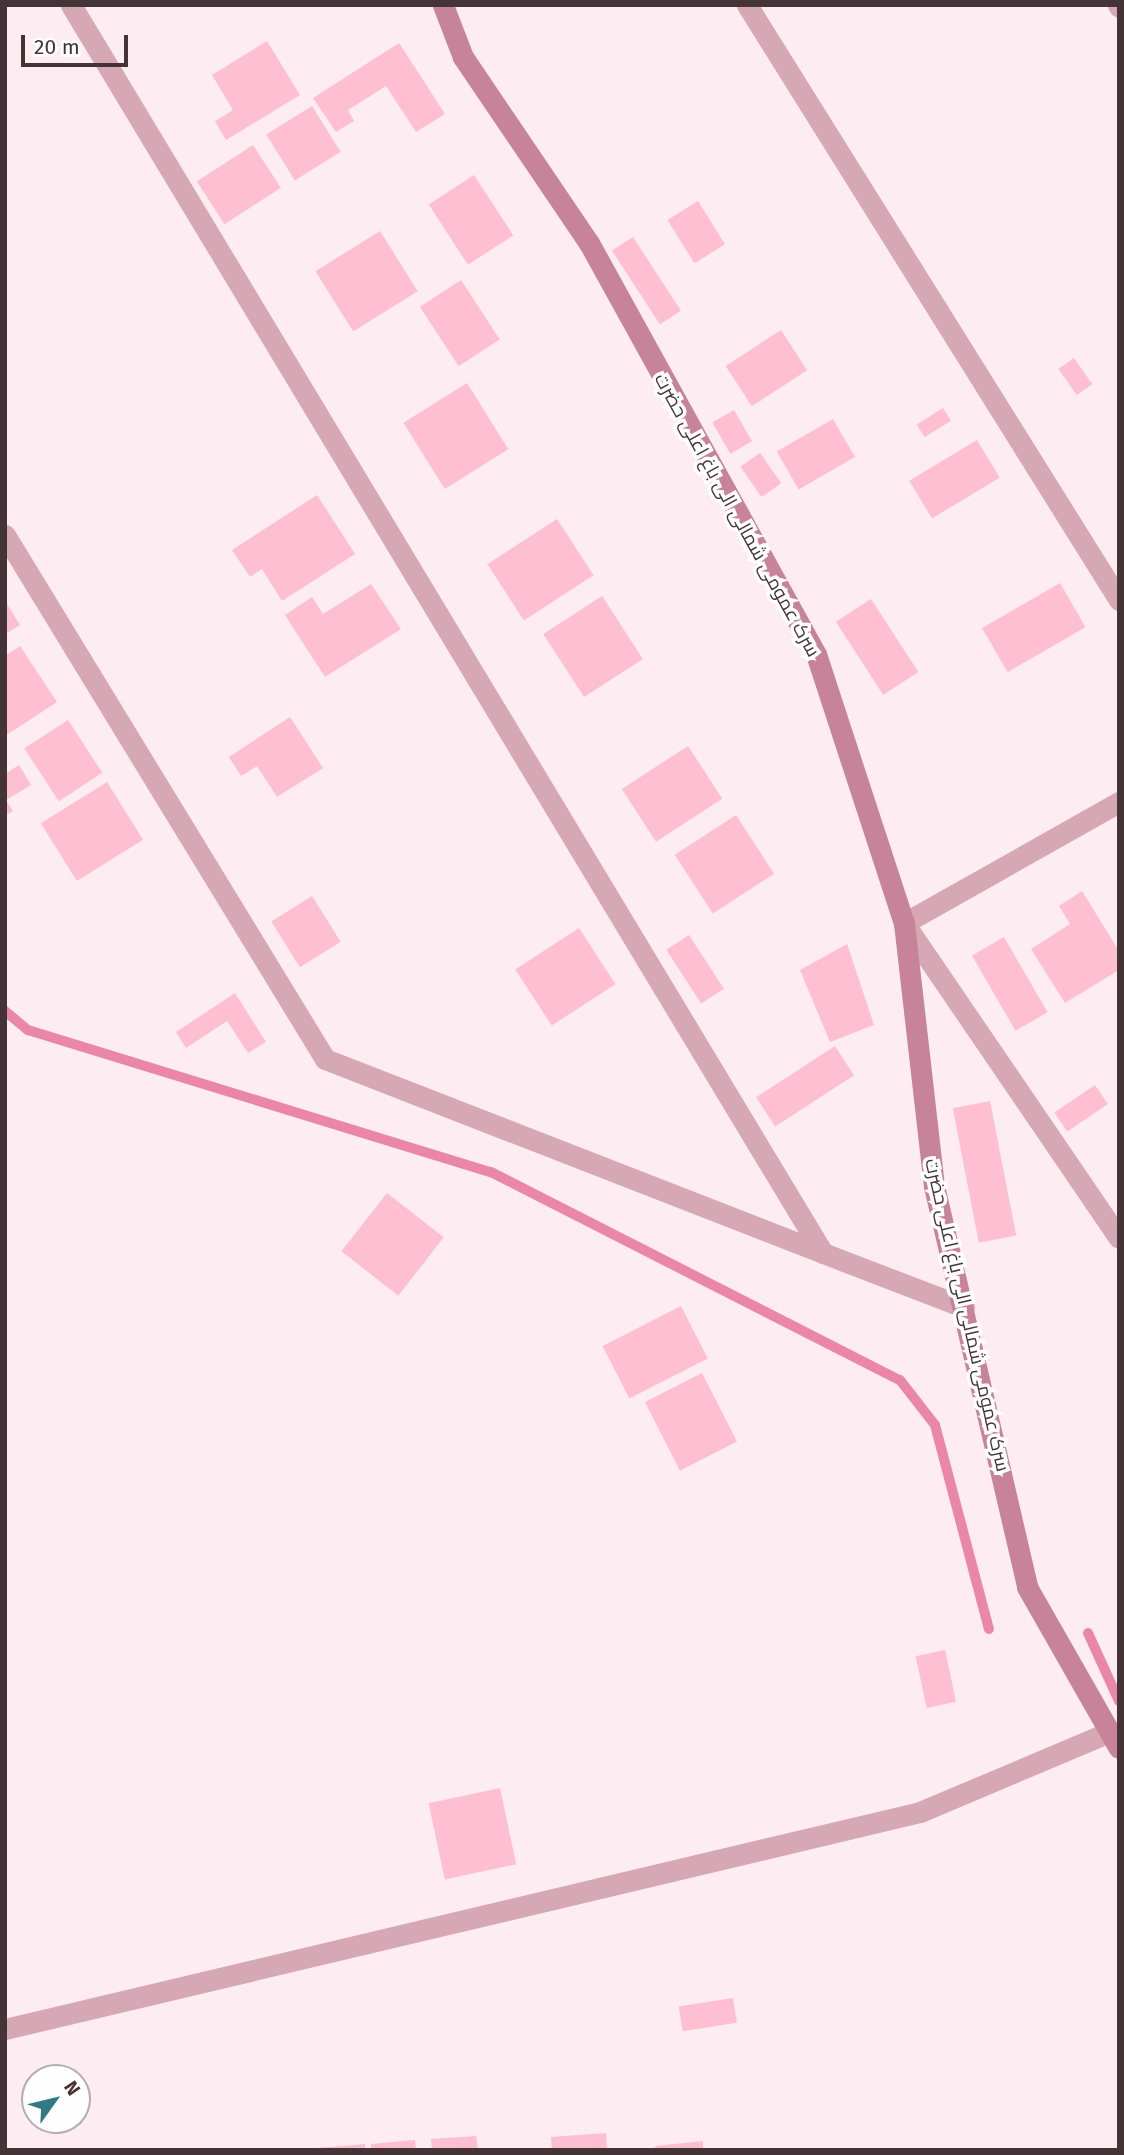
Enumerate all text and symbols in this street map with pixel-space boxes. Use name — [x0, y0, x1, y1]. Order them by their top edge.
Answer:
scale bar — [24, 21, 131, 65]
text: 20 m — [34, 34, 80, 60]
street label: سرک عمومی شمالی الی باغ اعلی حضرت — [649, 369, 825, 661]
street label: سرک عمومی شمالی الی باغ اعلی حضرت — [920, 1156, 1014, 1474]
north arrow — [21, 2064, 91, 2134]
text: N — [59, 2076, 85, 2100]

